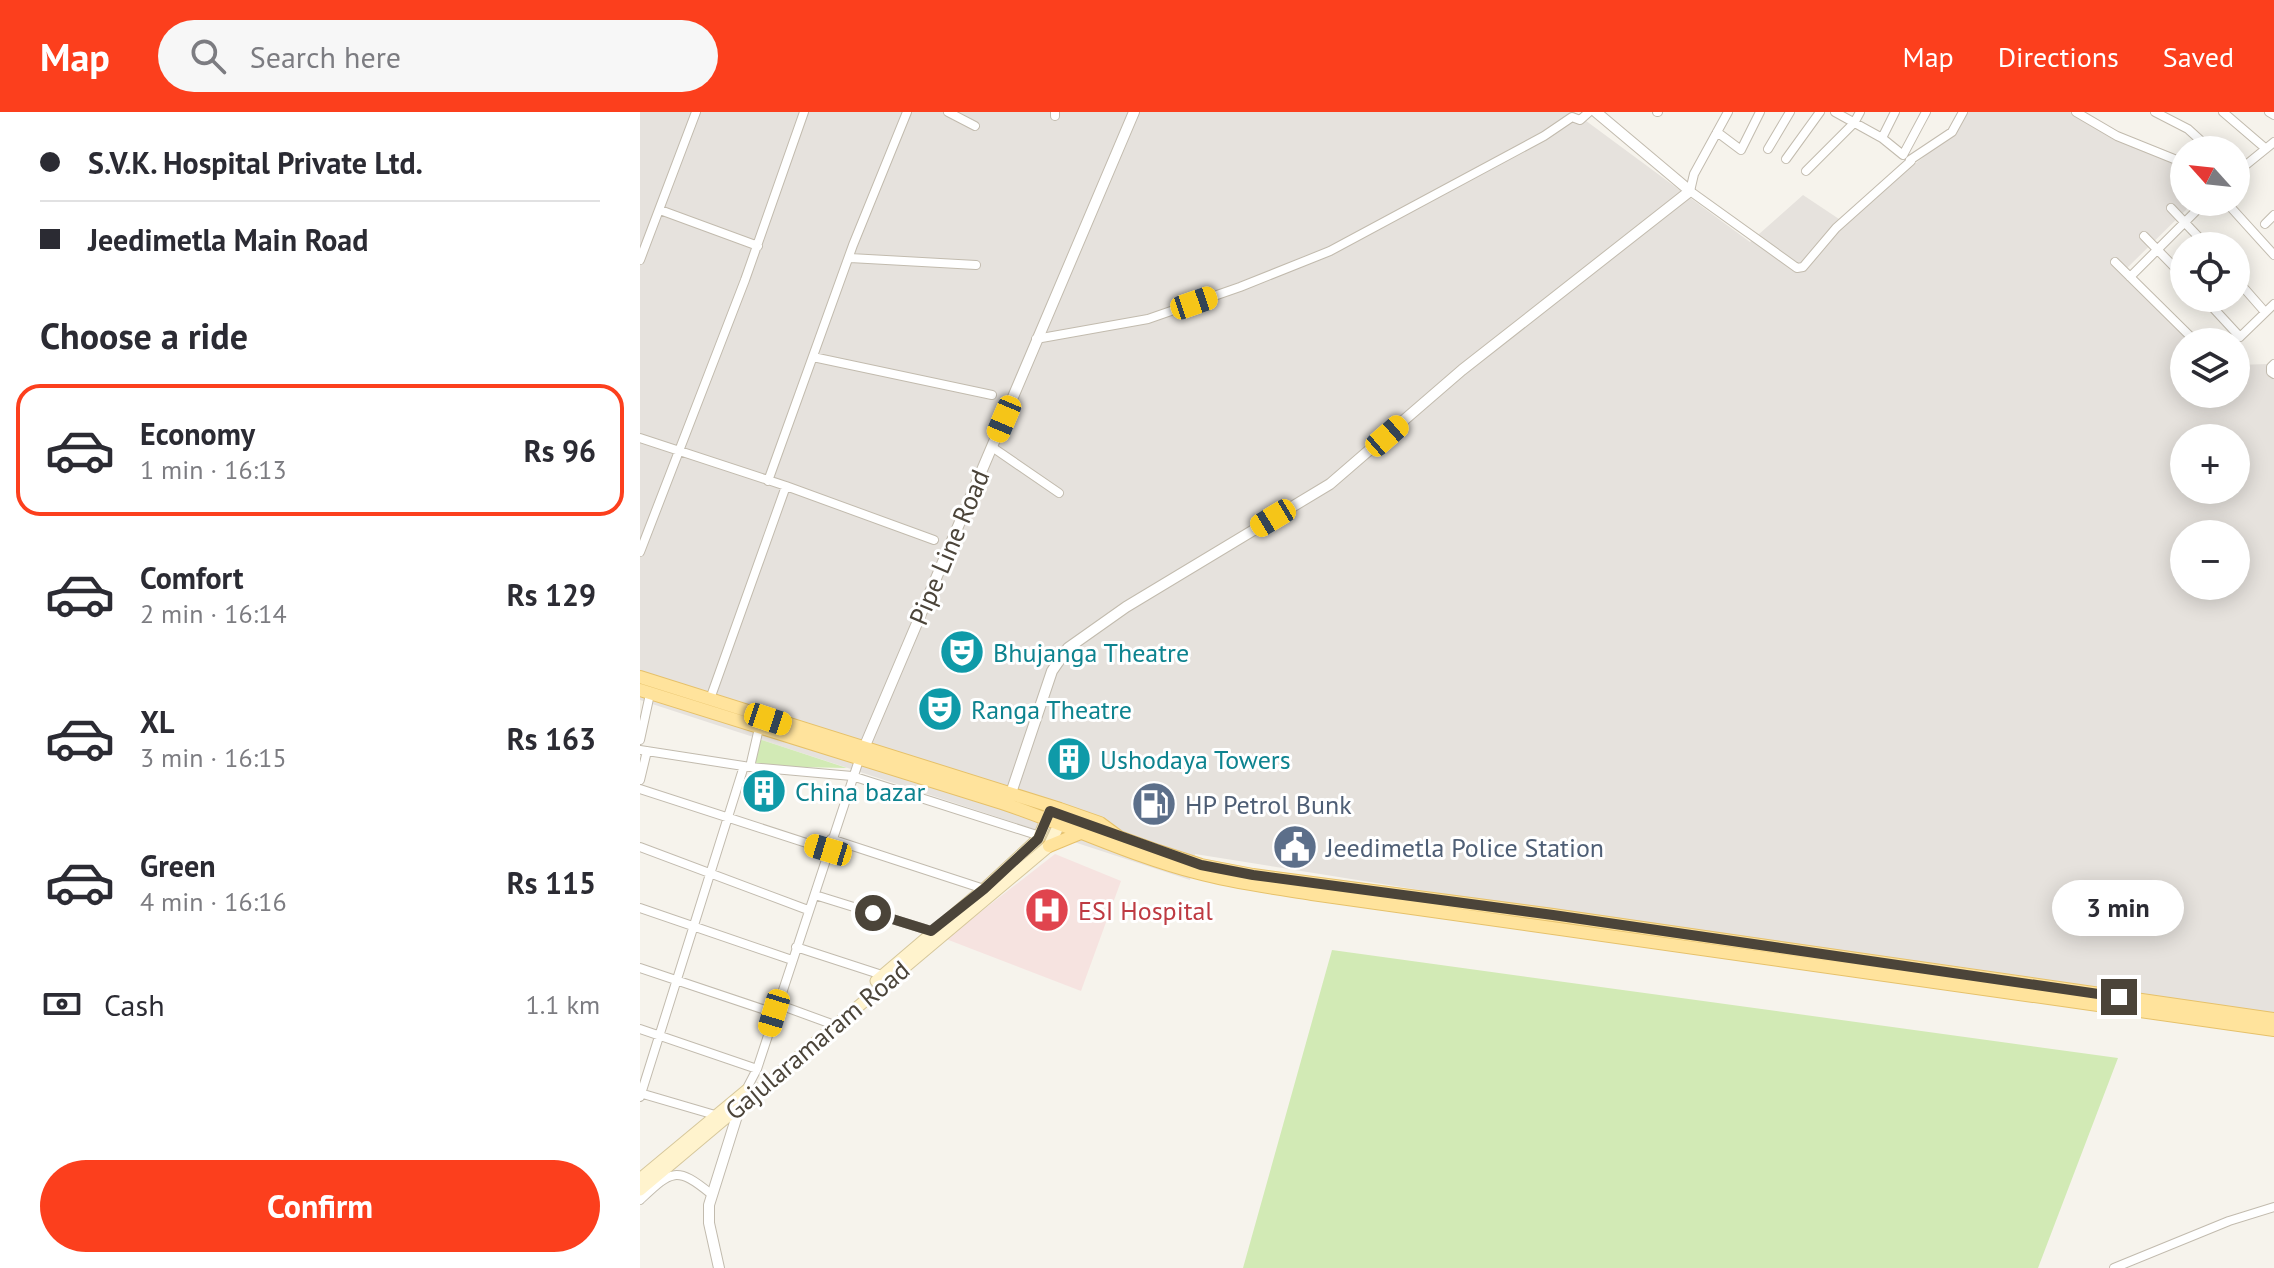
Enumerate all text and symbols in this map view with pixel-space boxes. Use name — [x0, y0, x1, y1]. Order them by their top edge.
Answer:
search box — [158, 20, 718, 92]
text: Map — [40, 32, 110, 81]
icon: search — [186, 34, 230, 78]
text: Search here — [250, 37, 401, 76]
text: Map — [1903, 38, 1954, 75]
text: Directions — [1998, 38, 2119, 75]
text: Saved — [2163, 38, 2234, 75]
north arrow — [2170, 136, 2250, 216]
map controls — [2170, 136, 2250, 600]
text: S.V.K. Hospital Private Ltd. — [88, 143, 423, 182]
text: Jeedimetla Main Road — [88, 220, 368, 259]
button: locate — [2170, 232, 2250, 312]
car — [1167, 284, 1221, 322]
text: Choose a ride — [40, 312, 248, 359]
button: layers — [2170, 328, 2250, 408]
car — [984, 392, 1024, 446]
car — [1361, 411, 1413, 461]
icon: car — [44, 414, 116, 486]
text: Economy — [140, 414, 255, 453]
button: + — [2170, 424, 2250, 504]
text: Rs 96 — [524, 431, 596, 470]
text: 1 min · 16:13 — [140, 453, 287, 486]
street label: Pipe Line Road — [901, 464, 997, 630]
car — [1246, 495, 1300, 541]
button: − — [2170, 520, 2250, 600]
icon: car — [44, 558, 116, 630]
text: Comfort — [140, 558, 243, 597]
text: Rs 129 — [507, 575, 596, 614]
text: 2 min · 16:14 — [140, 597, 287, 630]
theatre icon: Bhujanga Theatre — [938, 628, 986, 676]
place label: Bhujanga Theatre — [993, 636, 1189, 669]
theatre icon: Ranga Theatre — [916, 685, 964, 733]
place label: Ranga Theatre — [971, 693, 1132, 726]
car — [741, 700, 795, 738]
icon: car — [44, 702, 116, 774]
text: XL — [140, 702, 174, 741]
text: Rs 163 — [507, 719, 596, 758]
building icon: Ushodaya Towers — [1045, 735, 1093, 783]
text: 3 min · 16:15 — [140, 741, 287, 774]
place label: Ushodaya Towers — [1100, 743, 1291, 776]
building icon: China bazar — [740, 767, 788, 815]
place label: China bazar — [795, 775, 926, 808]
fuel station icon: HP Petrol Bunk — [1130, 780, 1178, 828]
place label: HP Petrol Bunk — [1185, 788, 1352, 821]
public building icon: Jeedimetla Police Station — [1271, 823, 1319, 871]
place label: Jeedimetla Police Station — [1325, 831, 1604, 864]
car — [802, 832, 854, 868]
icon: car — [44, 846, 116, 918]
text: Green — [140, 846, 215, 885]
text: Rs 115 — [507, 863, 596, 902]
callout: 3 min — [2053, 881, 2185, 937]
text: 4 min · 16:16 — [140, 885, 287, 918]
hospital icon: ESI Hospital — [1023, 886, 1071, 934]
text: 3 min — [2086, 891, 2150, 924]
place label: ESI Hospital — [1078, 894, 1213, 927]
route start — [855, 895, 891, 931]
street label: Gajularamaram Road — [718, 953, 916, 1127]
route end — [2101, 979, 2137, 1015]
icon: cash — [40, 982, 84, 1026]
text: Cash — [104, 985, 165, 1024]
car — [756, 987, 792, 1039]
text: 1.1 km — [526, 988, 600, 1021]
button: Confirm — [40, 1160, 600, 1252]

